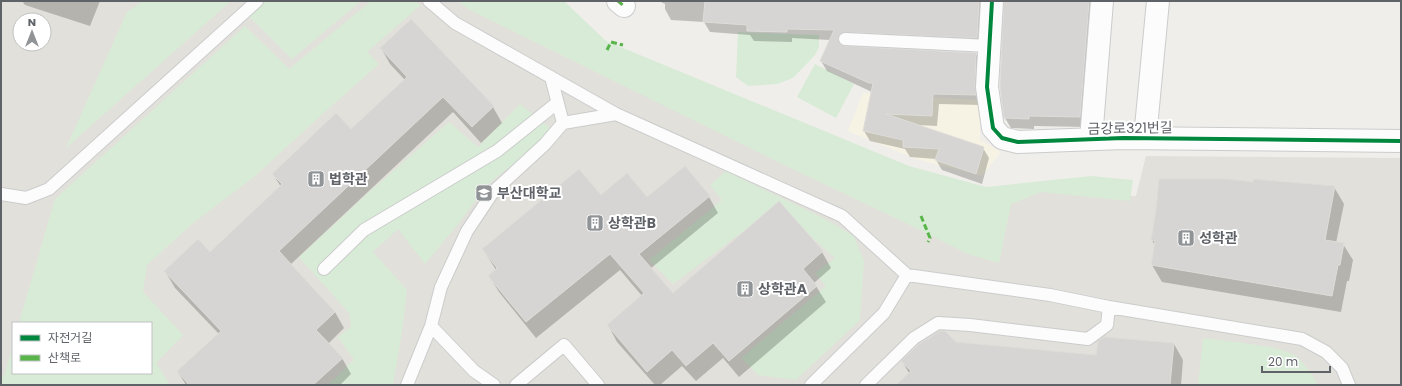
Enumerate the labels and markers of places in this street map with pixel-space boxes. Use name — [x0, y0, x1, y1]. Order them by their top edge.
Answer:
building icon: 법학관 — [306, 169, 326, 189]
place label: 법학관 — [329, 169, 368, 189]
school or university icon: 부산대학교 — [474, 183, 494, 203]
place label: 부산대학교 — [497, 183, 562, 203]
building icon: 상학관B — [585, 213, 605, 233]
place label: 상학관B — [608, 213, 656, 233]
building icon: 성학관 — [1176, 228, 1196, 248]
place label: 성학관 — [1199, 228, 1238, 248]
building icon: 상학관A — [735, 279, 755, 299]
place label: 상학관A — [758, 279, 808, 299]

